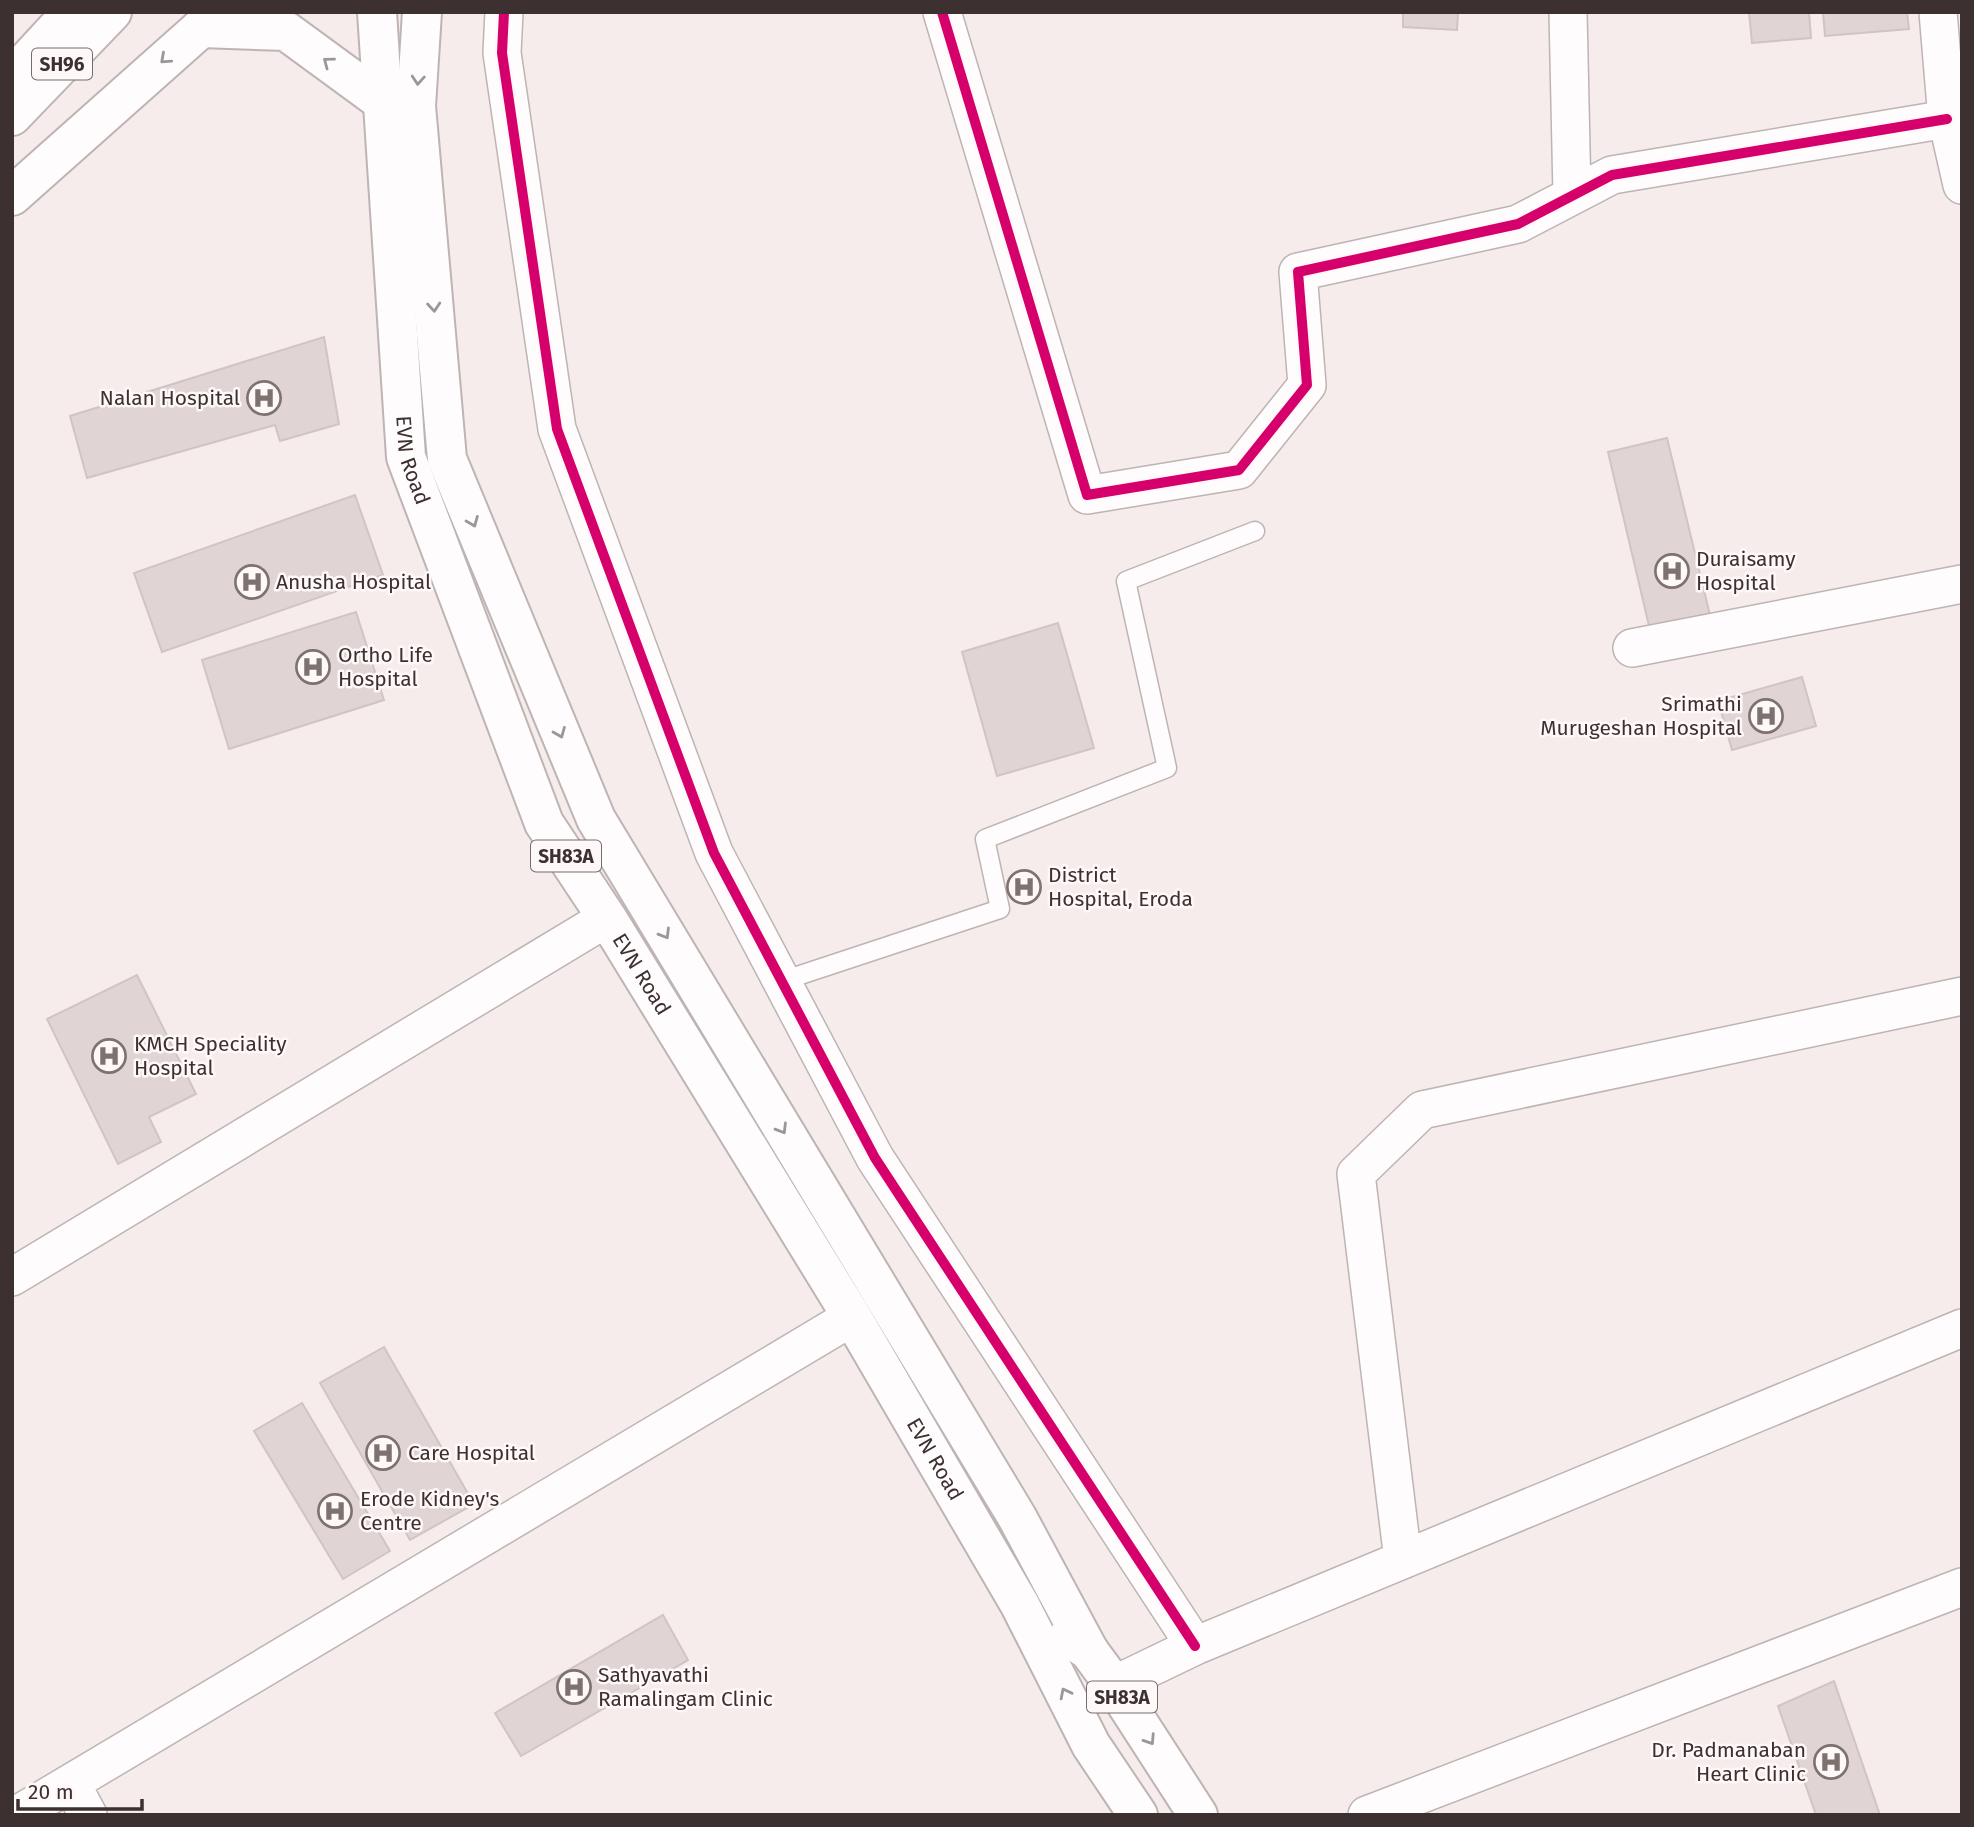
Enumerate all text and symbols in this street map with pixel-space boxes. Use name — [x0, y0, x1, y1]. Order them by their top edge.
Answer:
road number: SH96 — [32, 48, 92, 80]
one-way arrow — [161, 51, 174, 64]
one-way arrow — [323, 57, 336, 70]
one-way arrow — [411, 75, 426, 86]
one-way arrow — [426, 302, 441, 313]
hospital icon: Nalan Hospital — [245, 379, 283, 417]
place label: Nalan Hospital — [100, 385, 240, 411]
street label: EVN Road — [390, 415, 436, 508]
one-way arrow — [465, 516, 479, 528]
place label: Duraisamy Hospital — [1696, 546, 1796, 596]
hospital icon: Duraisamy Hospital — [1653, 552, 1691, 590]
hospital icon: Anusha Hospital — [233, 563, 271, 601]
place label: Anusha Hospital — [276, 569, 431, 595]
place label: Ortho Life Hospital — [338, 642, 433, 692]
hospital icon: Ortho Life Hospital — [294, 648, 332, 686]
place label: Srimathi Murugeshan Hospital — [1540, 691, 1742, 741]
hospital icon: Srimathi Murugeshan Hospital — [1747, 697, 1785, 735]
one-way arrow — [552, 726, 566, 738]
road number: SH83A — [531, 841, 601, 872]
place label: District Hospital, Eroda — [1048, 862, 1193, 912]
hospital icon: District Hospital, Eroda — [1005, 868, 1043, 906]
one-way arrow — [656, 927, 669, 940]
street label: EVN Road — [607, 928, 676, 1020]
place label: KMCH Speciality Hospital — [134, 1031, 287, 1081]
hospital icon: KMCH Speciality Hospital — [90, 1037, 128, 1075]
one-way arrow — [774, 1122, 787, 1135]
street label: EVN Road — [901, 1413, 969, 1505]
hospital icon: Care Hospital — [364, 1434, 402, 1472]
place label: Care Hospital — [408, 1440, 535, 1466]
place label: Erode Kidney's Centre — [360, 1486, 500, 1536]
hospital icon: Erode Kidney's Centre — [316, 1492, 354, 1530]
place label: Sathyavathi Ramalingam Clinic — [598, 1662, 773, 1712]
hospital icon: Sathyavathi Ramalingam Clinic — [555, 1668, 593, 1706]
road number: SH83A — [1087, 1681, 1157, 1712]
one-way arrow — [1060, 1688, 1074, 1700]
one-way arrow — [1141, 1732, 1154, 1745]
place label: Dr. Padmanaban Heart Clinic — [1651, 1737, 1806, 1787]
hospital icon: Dr. Padmanaban Heart Clinic — [1812, 1743, 1850, 1781]
scale bar — [18, 1768, 142, 1812]
text: 20 m — [28, 1779, 74, 1805]

